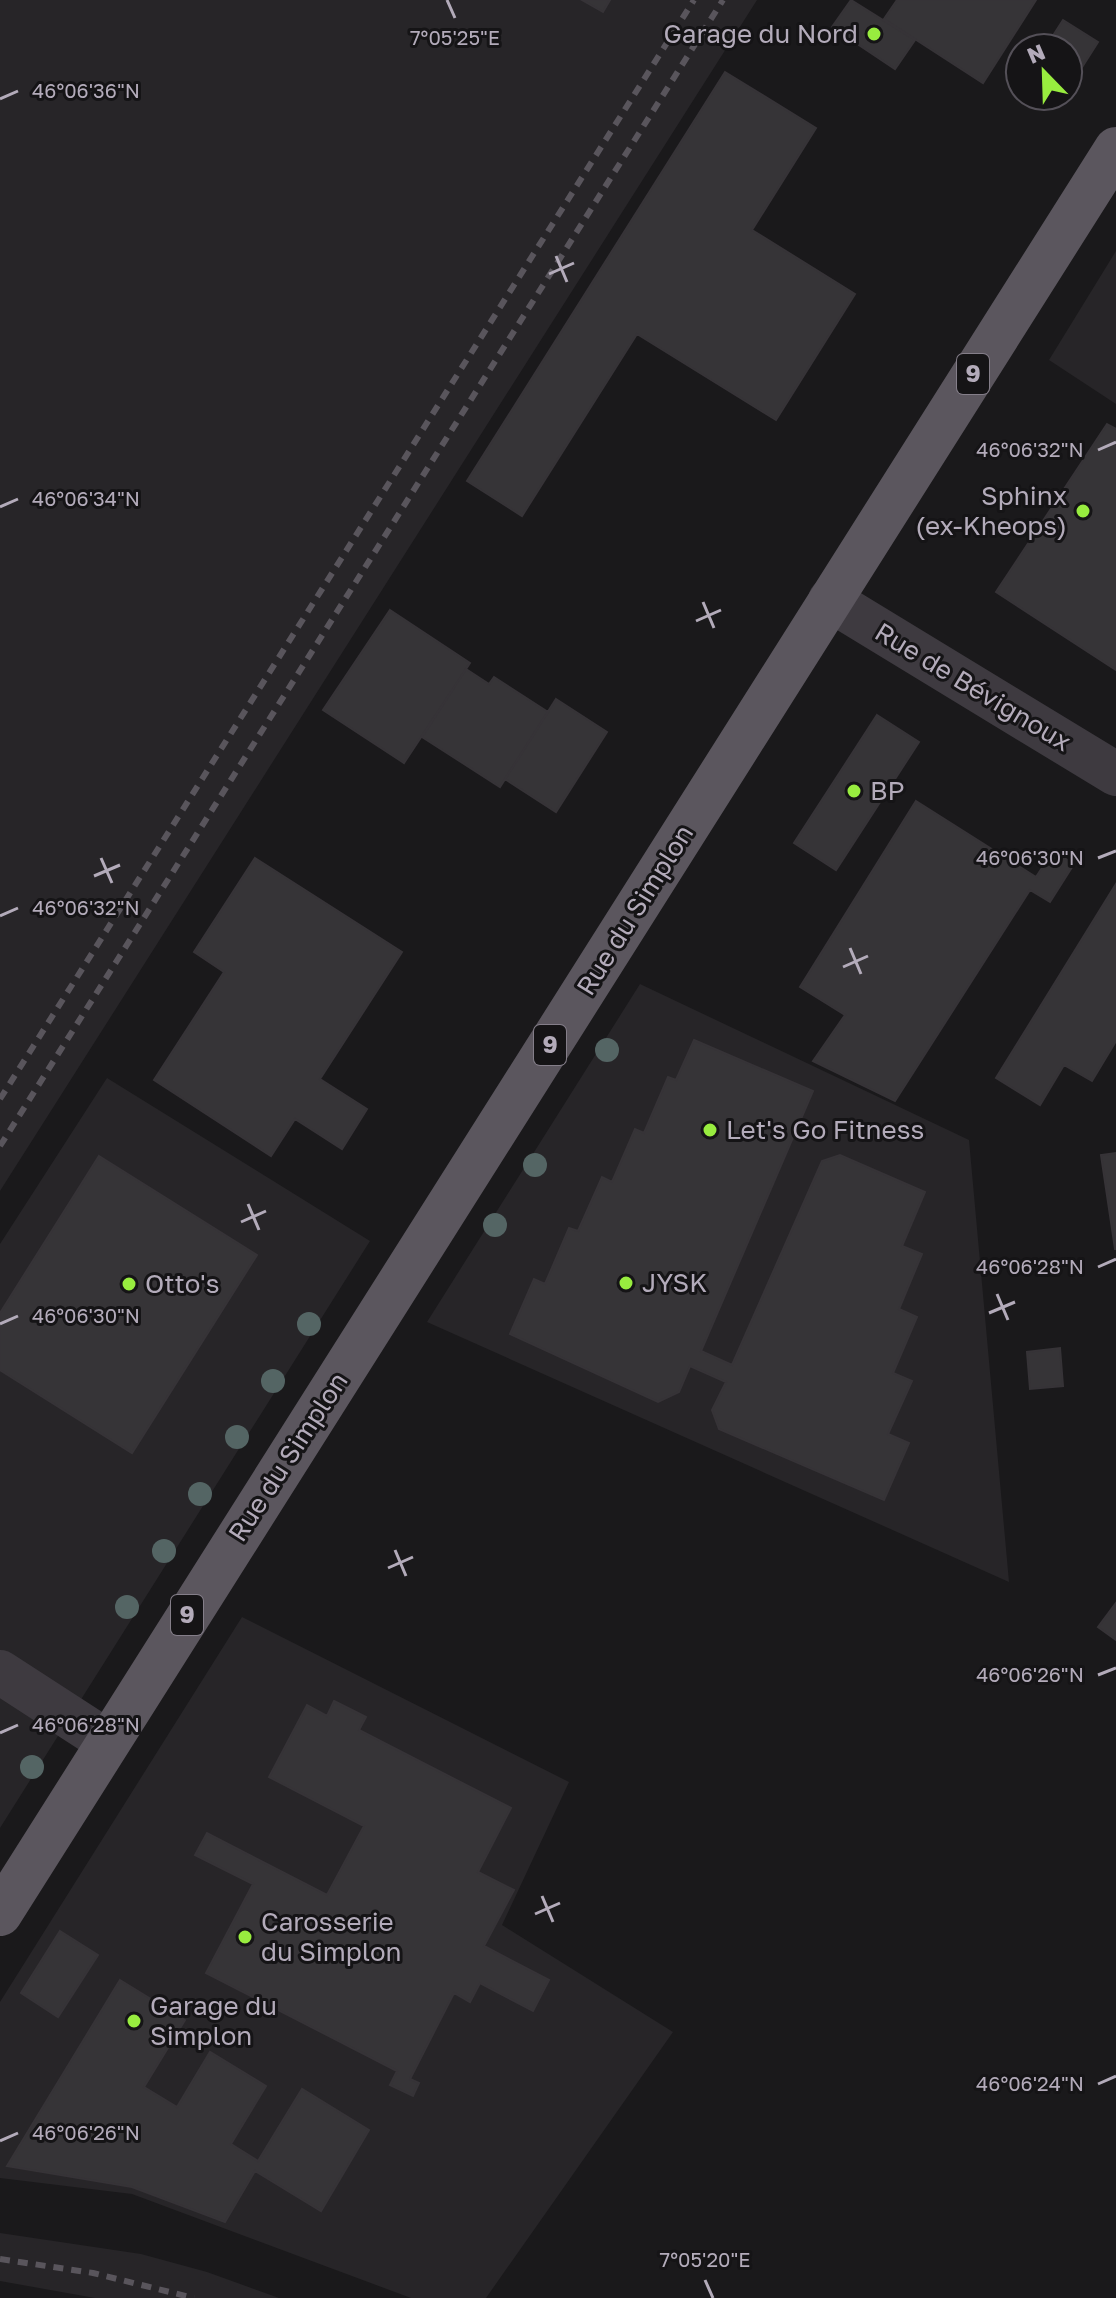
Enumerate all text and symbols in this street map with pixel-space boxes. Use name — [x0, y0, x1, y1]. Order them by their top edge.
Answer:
place label: Garage du Nord — [663, 18, 858, 49]
text: 7°05'25"E — [410, 25, 500, 49]
marker: Garage du Nord — [865, 25, 883, 43]
north arrow — [1004, 32, 1084, 112]
text: N — [1023, 37, 1049, 69]
text: 46°06'36"N — [32, 78, 140, 102]
road number: 9 — [957, 354, 989, 394]
text: 46°06'32"N — [976, 437, 1084, 461]
place label: Sphinx (ex-Kheops) — [915, 480, 1067, 541]
text: 46°06'34"N — [32, 486, 140, 510]
marker: Sphinx (ex-Kheops) — [1074, 502, 1092, 520]
street label: Rue de Bévignoux — [870, 616, 1077, 757]
place label: BP — [870, 775, 904, 806]
marker: BP — [845, 782, 863, 800]
street label: Rue du Simplon — [570, 819, 699, 1001]
text: 46°06'30"N — [976, 845, 1084, 869]
text: 46°06'32"N — [32, 895, 140, 919]
road number: 9 — [534, 1025, 566, 1065]
place label: Let's Go Fitness — [726, 1114, 924, 1145]
marker: Let's Go Fitness — [701, 1121, 719, 1139]
text: 46°06'28"N — [976, 1254, 1084, 1278]
place label: JYSK — [642, 1267, 707, 1298]
place label: Otto's — [145, 1268, 220, 1299]
marker: JYSK — [617, 1274, 635, 1292]
marker: Otto's — [120, 1275, 138, 1293]
text: 46°06'30"N — [32, 1303, 140, 1327]
street label: Rue du Simplon — [221, 1367, 354, 1547]
road number: 9 — [171, 1595, 203, 1635]
text: 46°06'26"N — [976, 1662, 1084, 1686]
text: 46°06'28"N — [32, 1712, 140, 1736]
place label: Carosserie du Simplon — [261, 1906, 401, 1967]
marker: Carosserie du Simplon — [236, 1928, 254, 1946]
place label: Garage du Simplon — [150, 1990, 277, 2051]
marker: Garage du Simplon — [125, 2012, 143, 2030]
text: 46°06'24"N — [976, 2071, 1084, 2095]
text: 46°06'26"N — [32, 2120, 140, 2144]
text: 7°05'20"E — [660, 2247, 750, 2271]

